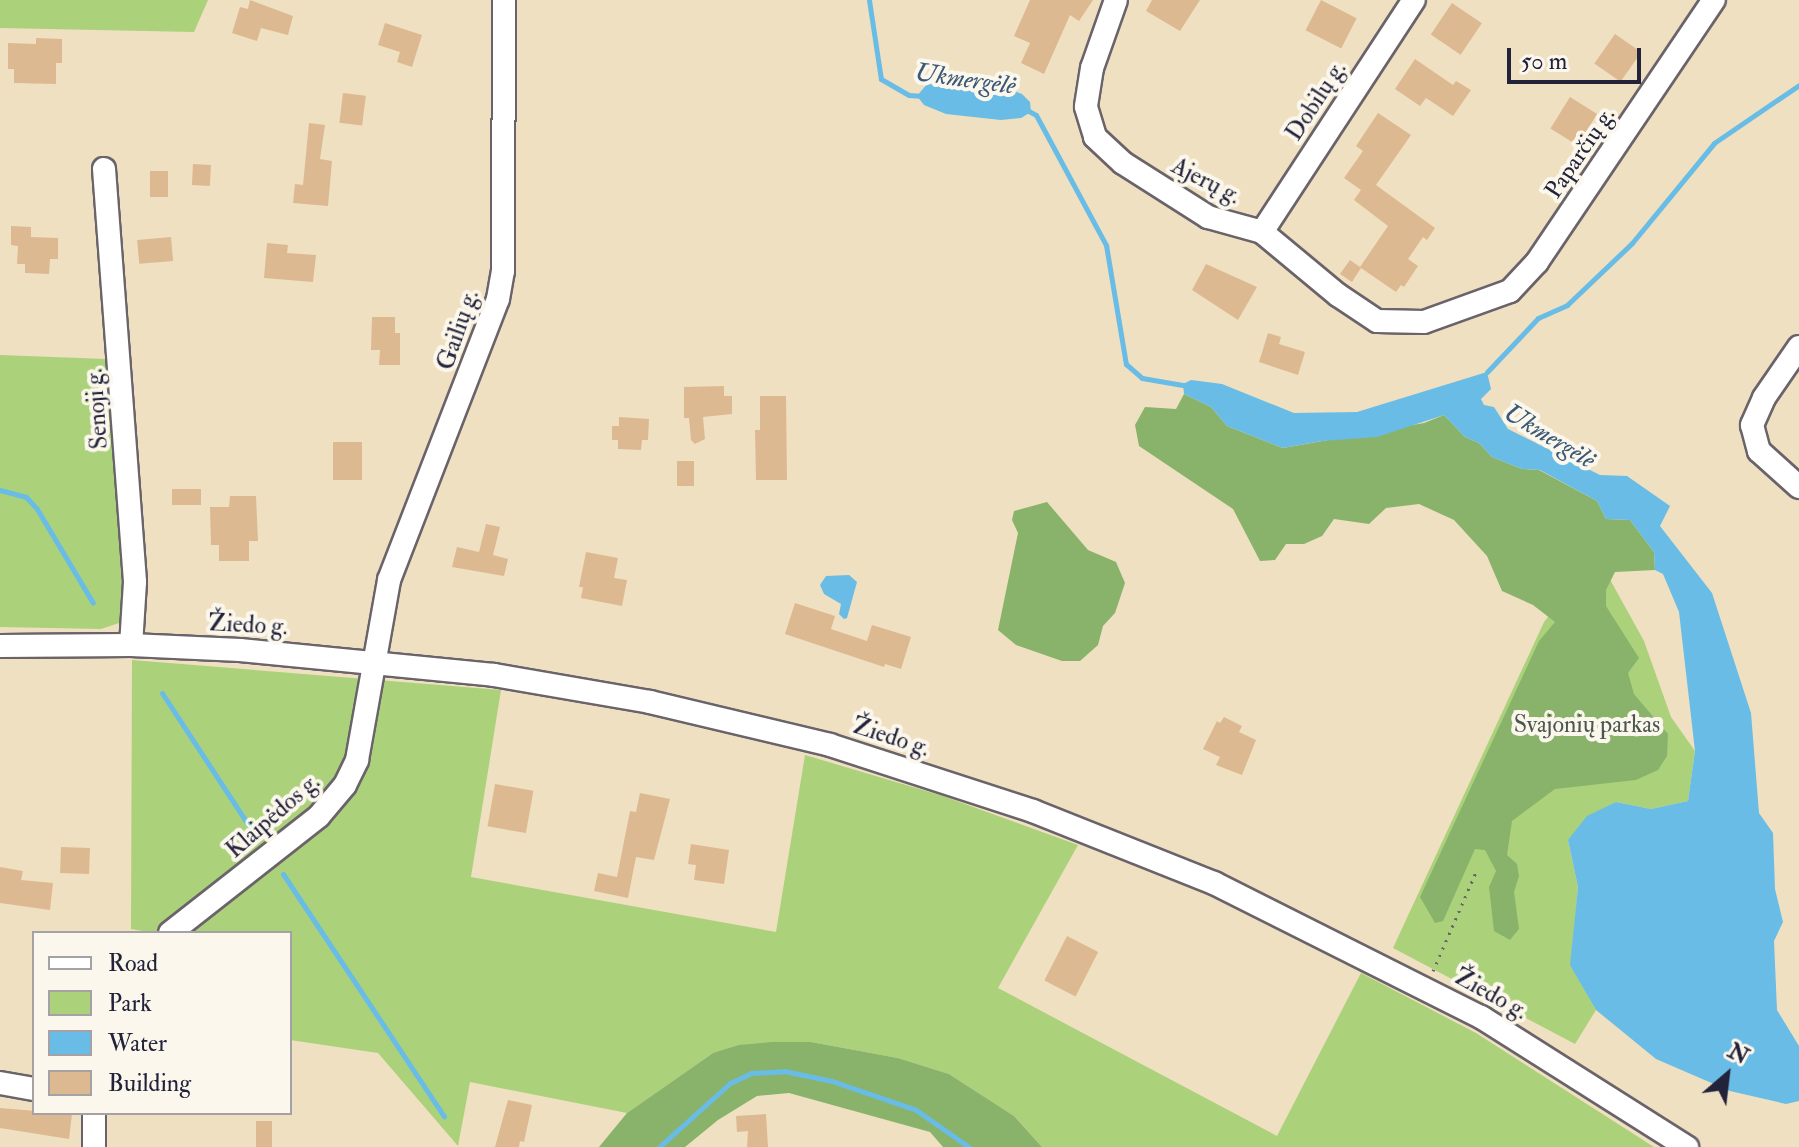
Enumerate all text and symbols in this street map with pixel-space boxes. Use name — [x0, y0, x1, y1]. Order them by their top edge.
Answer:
scale bar — [1511, 32, 1645, 82]
text: 50 m — [1521, 46, 1567, 77]
street label: Dobilų g. — [1280, 56, 1352, 146]
water label: Ukmergėlė — [913, 57, 1017, 103]
street label: Paparčių g. — [1539, 102, 1621, 204]
street label: Ajerų g. — [1167, 151, 1245, 211]
street label: Gailių g. — [431, 286, 485, 374]
street label: Senoji g. — [80, 368, 114, 450]
water label: Ukmergėlė — [1497, 397, 1601, 477]
street label: Žiedo g. — [208, 609, 288, 641]
street label: Žiedo g. — [849, 711, 933, 763]
park label: Svajonių parkas — [1514, 711, 1660, 739]
street label: Klaipėdos g. — [220, 768, 326, 864]
legend — [32, 931, 292, 1115]
text: Road — [108, 948, 158, 979]
street label: Žiedo g. — [1449, 962, 1533, 1026]
text: Park — [108, 988, 152, 1019]
text: Water — [108, 1028, 167, 1059]
north arrow — [1687, 1035, 1767, 1115]
text: N — [1723, 1037, 1754, 1071]
text: Building — [108, 1068, 191, 1099]

